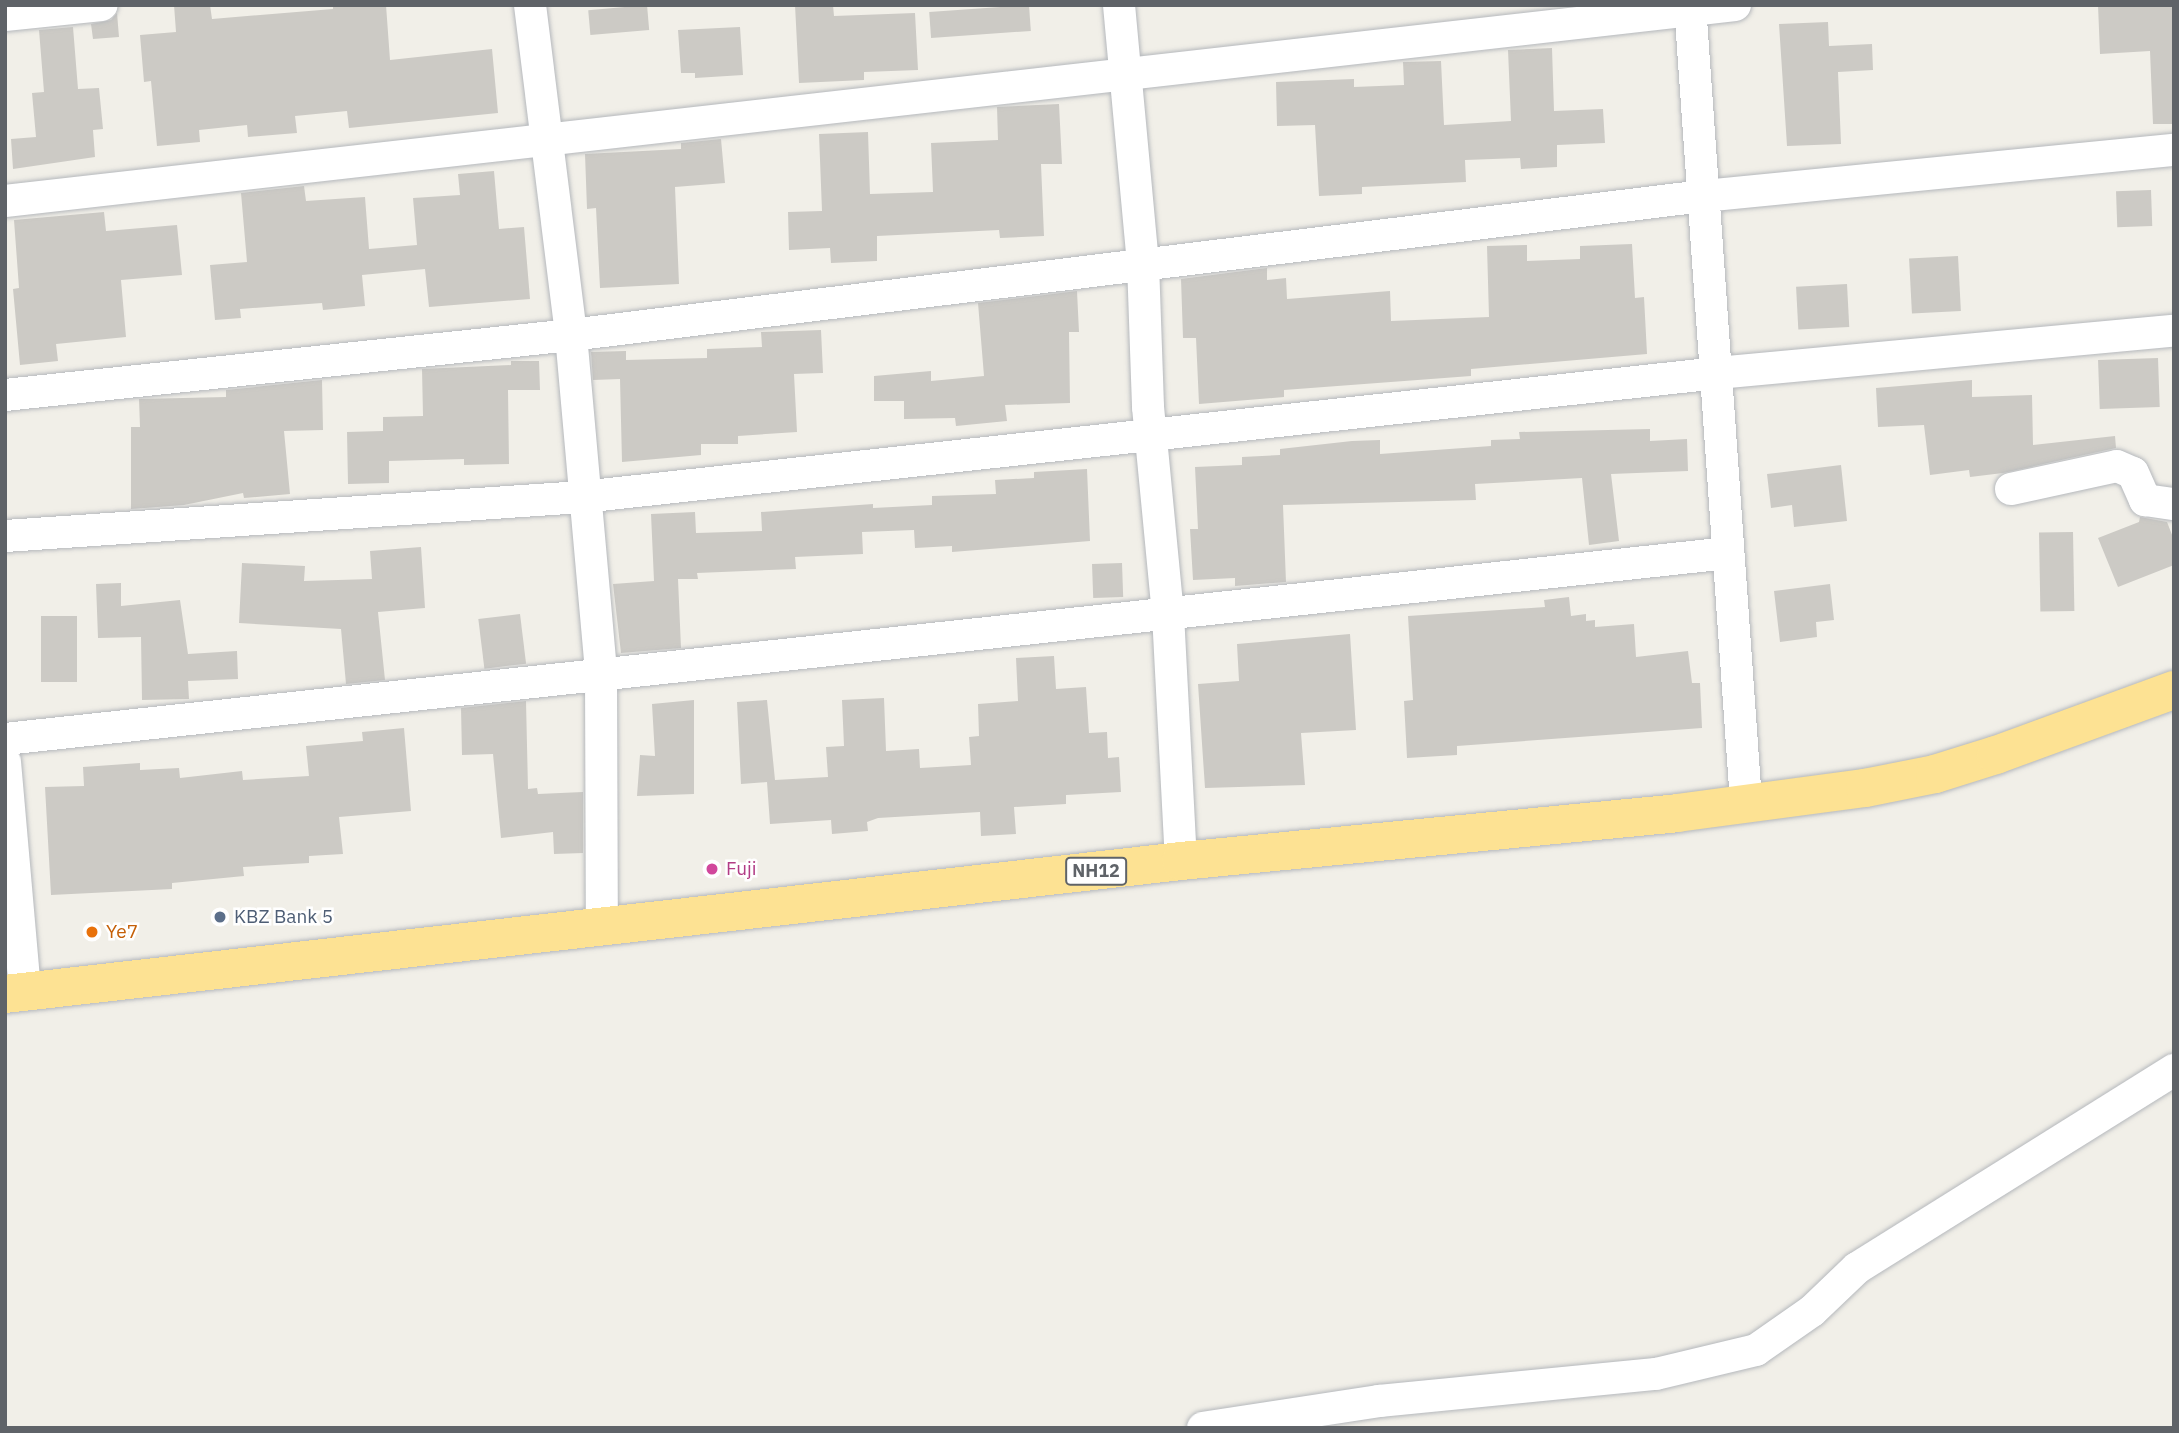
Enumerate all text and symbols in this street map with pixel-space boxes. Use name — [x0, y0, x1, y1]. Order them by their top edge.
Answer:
road number: NH12 — [1064, 856, 1128, 886]
place label: Fuji — [726, 858, 756, 880]
marker: Fuji — [704, 861, 720, 877]
place label: KBZ Bank 5 — [234, 906, 333, 928]
marker: KBZ Bank 5 — [212, 909, 228, 925]
place label: Ye7 — [106, 921, 138, 943]
marker: Ye7 — [84, 924, 100, 940]

